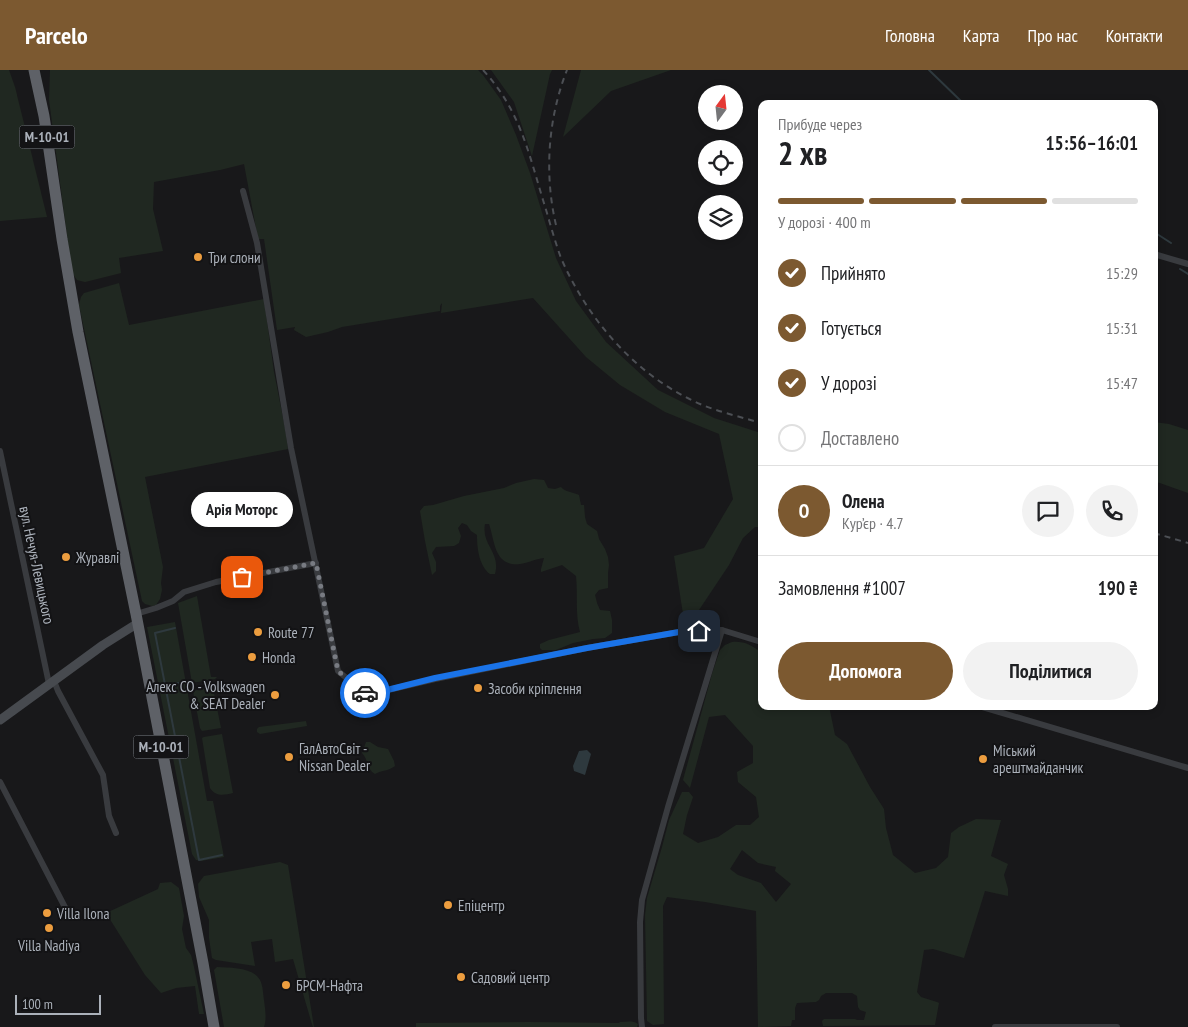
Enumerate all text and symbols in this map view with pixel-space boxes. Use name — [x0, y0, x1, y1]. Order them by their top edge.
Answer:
text: Parcelo — [25, 20, 88, 51]
text: Головна — [885, 24, 935, 47]
text: Карта — [963, 24, 1000, 47]
text: Про нас — [1028, 24, 1078, 47]
text: Контакти — [1106, 24, 1163, 47]
north arrow — [698, 85, 742, 130]
map controls — [698, 85, 743, 240]
text: Прибуде через — [778, 114, 862, 134]
road number: М-10-01 — [20, 126, 74, 148]
text: 15:56–16:01 — [1045, 131, 1138, 155]
text: 2 хв — [778, 132, 827, 174]
button: locate — [698, 140, 743, 185]
button: layers — [698, 195, 743, 240]
text: У дорозі · 400 m — [778, 212, 871, 232]
place label: Три слони — [208, 248, 261, 267]
marker: Три слони — [192, 251, 204, 263]
icon: check — [778, 259, 806, 287]
text: Прийнято — [821, 261, 886, 285]
text: 15:29 — [1106, 263, 1138, 283]
icon: check — [778, 314, 806, 342]
text: Готується — [821, 316, 882, 340]
text: 15:31 — [1106, 318, 1138, 338]
icon: check — [778, 369, 806, 397]
text: У дорозі — [821, 371, 877, 395]
text: 15:47 — [1106, 373, 1138, 393]
text: Доставлено — [821, 426, 899, 450]
button: chat — [1022, 485, 1074, 537]
button: phone — [1086, 485, 1138, 537]
text: Олена — [842, 489, 885, 513]
callout: Арія Моторс — [191, 492, 293, 527]
text: Арія Моторс — [206, 499, 278, 519]
text: О — [799, 499, 809, 523]
street label: вул. Нечуя-Левицького — [15, 504, 59, 626]
text: Кур’єр · 4.7 — [842, 513, 903, 533]
place label: Журавлі — [75, 548, 119, 567]
marker: Журавлі — [60, 551, 72, 563]
pin — [221, 556, 263, 598]
icon: bag — [228, 563, 256, 591]
text: Замовлення #1007 — [778, 576, 906, 600]
text: 190 ₴ — [1098, 576, 1138, 600]
pin — [678, 610, 720, 652]
icon: home — [685, 617, 713, 645]
place label: Route 77 — [268, 623, 315, 642]
marker: Route 77 — [252, 626, 264, 638]
button: Допомога — [778, 642, 953, 700]
button: Поділитися — [963, 642, 1138, 700]
place label: Honda — [262, 648, 296, 667]
marker: Honda — [246, 651, 258, 663]
courier — [340, 668, 390, 718]
place label: Алекс CO - Volkswagen & SEAT Dealer — [146, 677, 266, 713]
icon: car — [351, 679, 379, 707]
place label: Засоби кріплення — [488, 679, 582, 698]
marker: Засоби кріплення — [472, 682, 484, 694]
marker: Алекс CO - Volkswagen & SEAT Dealer — [269, 689, 281, 701]
road number: М-10-01 — [134, 736, 188, 759]
place label: ГалАвтоСвіт - Nissan Dealer — [299, 739, 371, 775]
place label: Міський арештмайданчик — [993, 741, 1083, 777]
marker: ГалАвтоСвіт - Nissan Dealer — [283, 751, 295, 763]
marker: Міський арештмайданчик — [977, 753, 989, 765]
place label: Епіцентр — [458, 896, 505, 915]
marker: Епіцентр — [442, 899, 454, 911]
place label: Villa Ilona — [56, 904, 109, 923]
marker: Villa Ilona — [41, 907, 53, 919]
marker: Villa Nadiya — [43, 922, 55, 934]
place label: Villa Nadiya — [17, 936, 80, 955]
place label: Садовий центр — [471, 968, 550, 987]
marker: Садовий центр — [455, 971, 467, 983]
place label: БРСМ-Нафта — [296, 976, 363, 995]
marker: БРСМ-Нафта — [280, 979, 292, 991]
scale bar — [15, 992, 101, 1015]
text: 100 m — [22, 995, 53, 1013]

